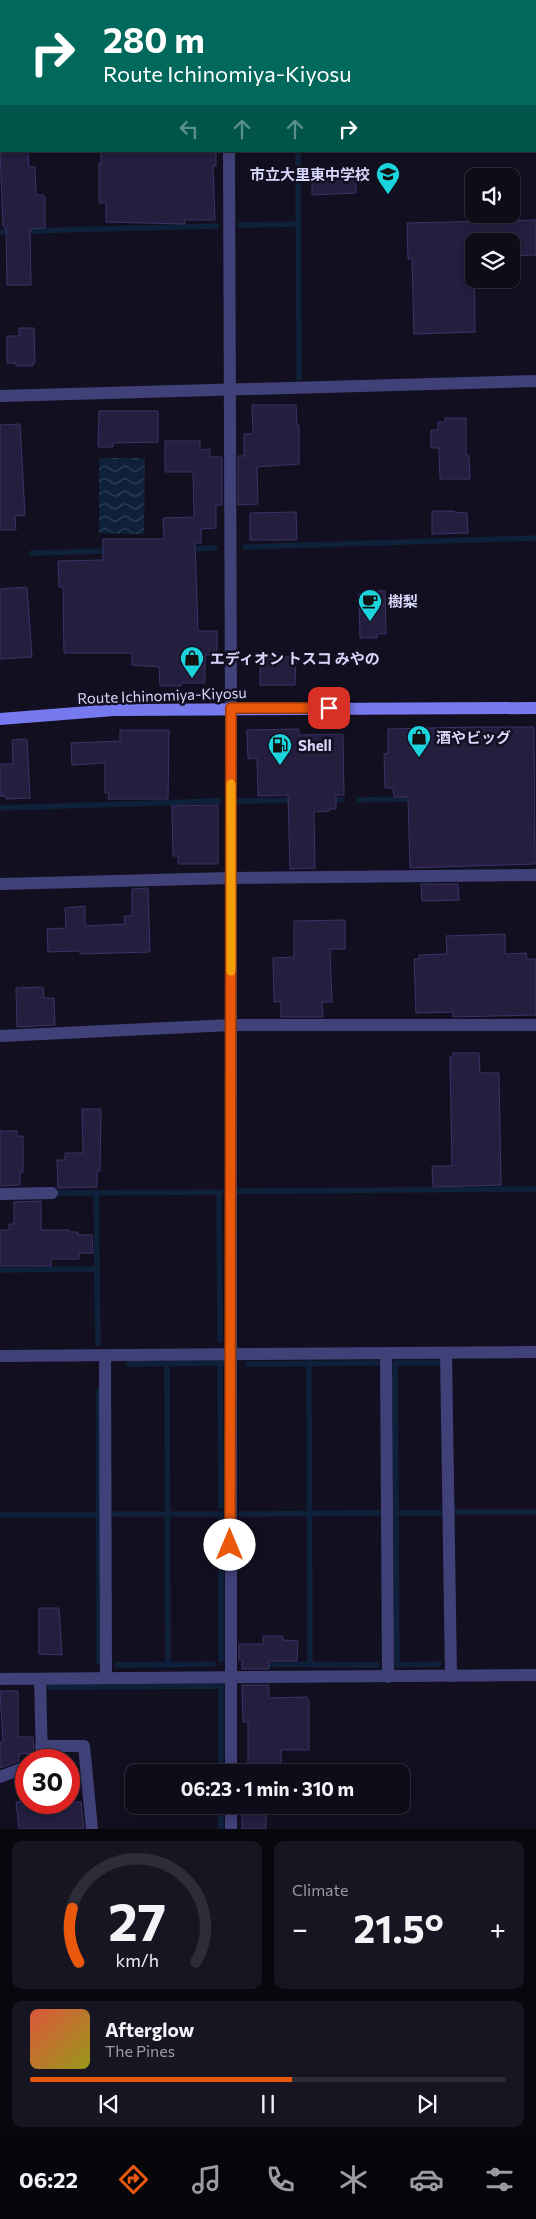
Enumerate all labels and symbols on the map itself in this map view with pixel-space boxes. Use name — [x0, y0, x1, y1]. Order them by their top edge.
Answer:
school or university icon: 市立大里東中学校 — [375, 161, 401, 195]
place label: 市立大里東中学校 — [250, 165, 370, 183]
cafe icon: 樹梨 — [357, 588, 383, 622]
place label: 樹梨 — [388, 592, 418, 610]
shop icon: エディオン トスコ みやの — [179, 645, 205, 679]
place label: エディオン トスコ みやの — [210, 649, 380, 667]
street label: Route Ichinomiya-Kiyosu — [77, 683, 247, 707]
pin — [308, 687, 350, 729]
shop icon: 酒やビッグ — [406, 724, 432, 758]
place label: 酒やビッグ — [436, 728, 511, 746]
fuel station icon: Shell — [267, 732, 293, 766]
place label: Shell — [298, 736, 332, 754]
position arrow — [203, 1518, 255, 1570]
speed limit sign: 30 — [15, 1749, 80, 1814]

